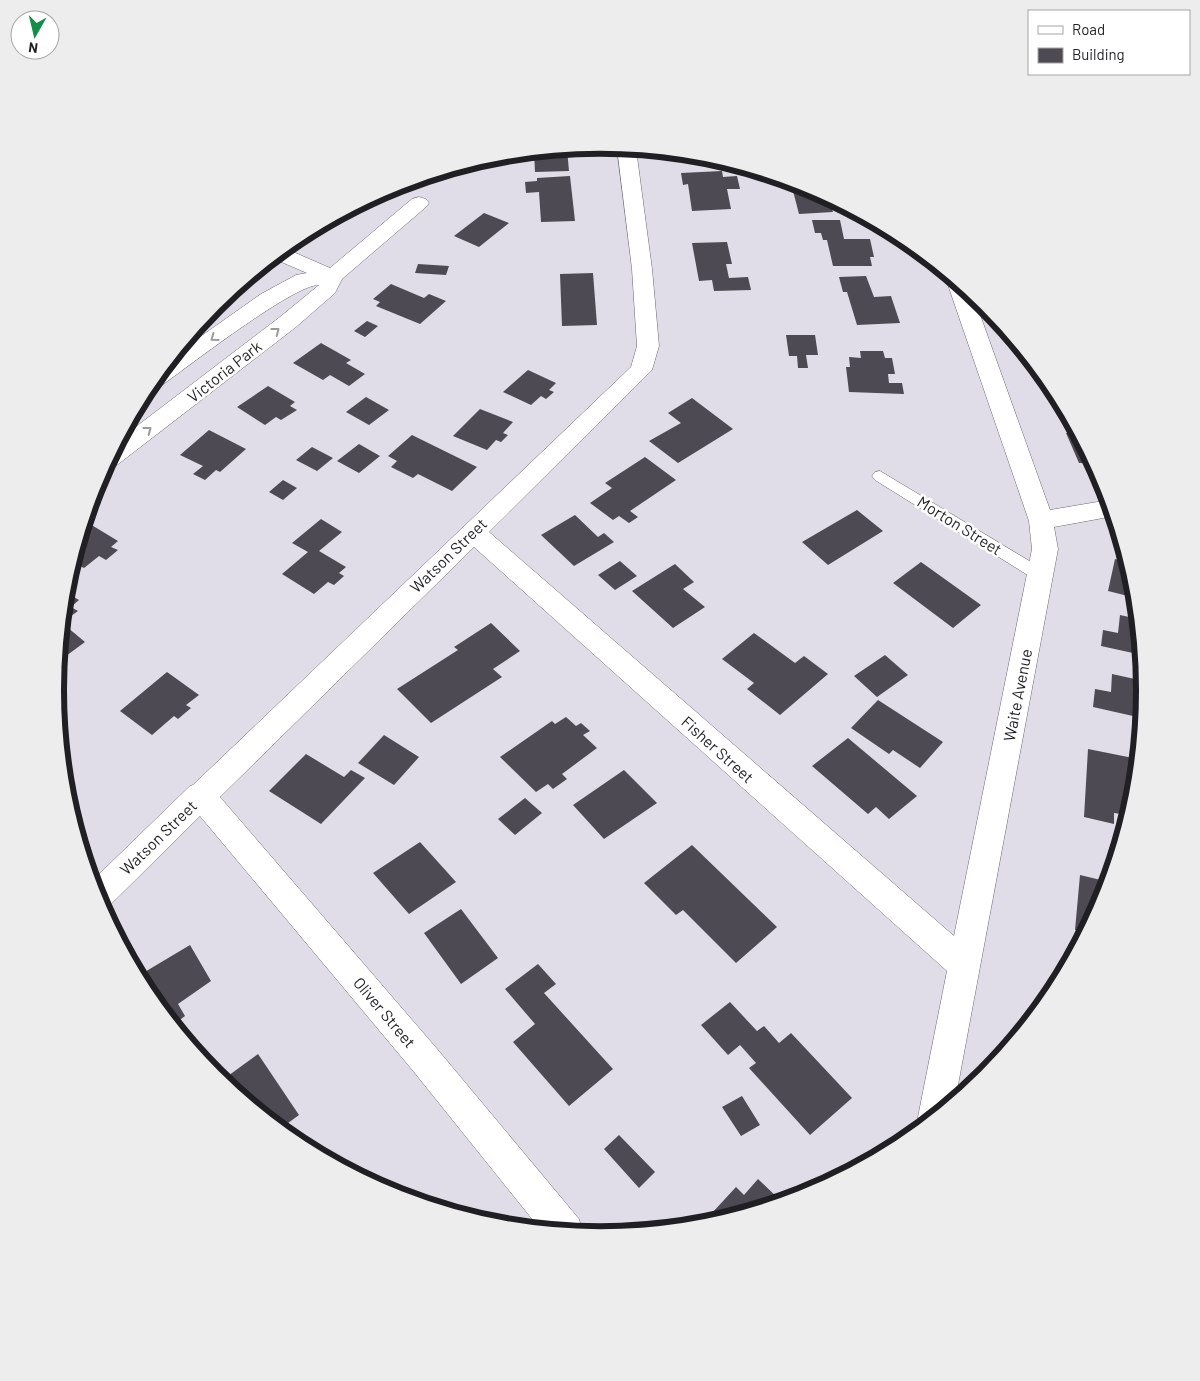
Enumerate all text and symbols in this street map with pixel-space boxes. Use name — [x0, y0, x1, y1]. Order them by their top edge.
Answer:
north arrow — [10, 10, 60, 60]
legend — [1028, 10, 1190, 75]
text: Road — [1072, 20, 1105, 38]
text: N — [27, 39, 39, 57]
text: Building — [1072, 45, 1125, 63]
one-way arrow — [270, 328, 279, 336]
one-way arrow — [210, 332, 220, 341]
street label: Victoria Park — [183, 336, 265, 406]
one-way arrow — [142, 427, 152, 436]
street label: Morton Street — [914, 491, 1006, 559]
street label: Watson Street — [406, 514, 490, 596]
street label: Waite Avenue — [999, 647, 1035, 743]
street label: Fisher Street — [678, 712, 758, 786]
street label: Watson Street — [116, 796, 200, 878]
street label: Oliver Street — [350, 973, 420, 1051]

